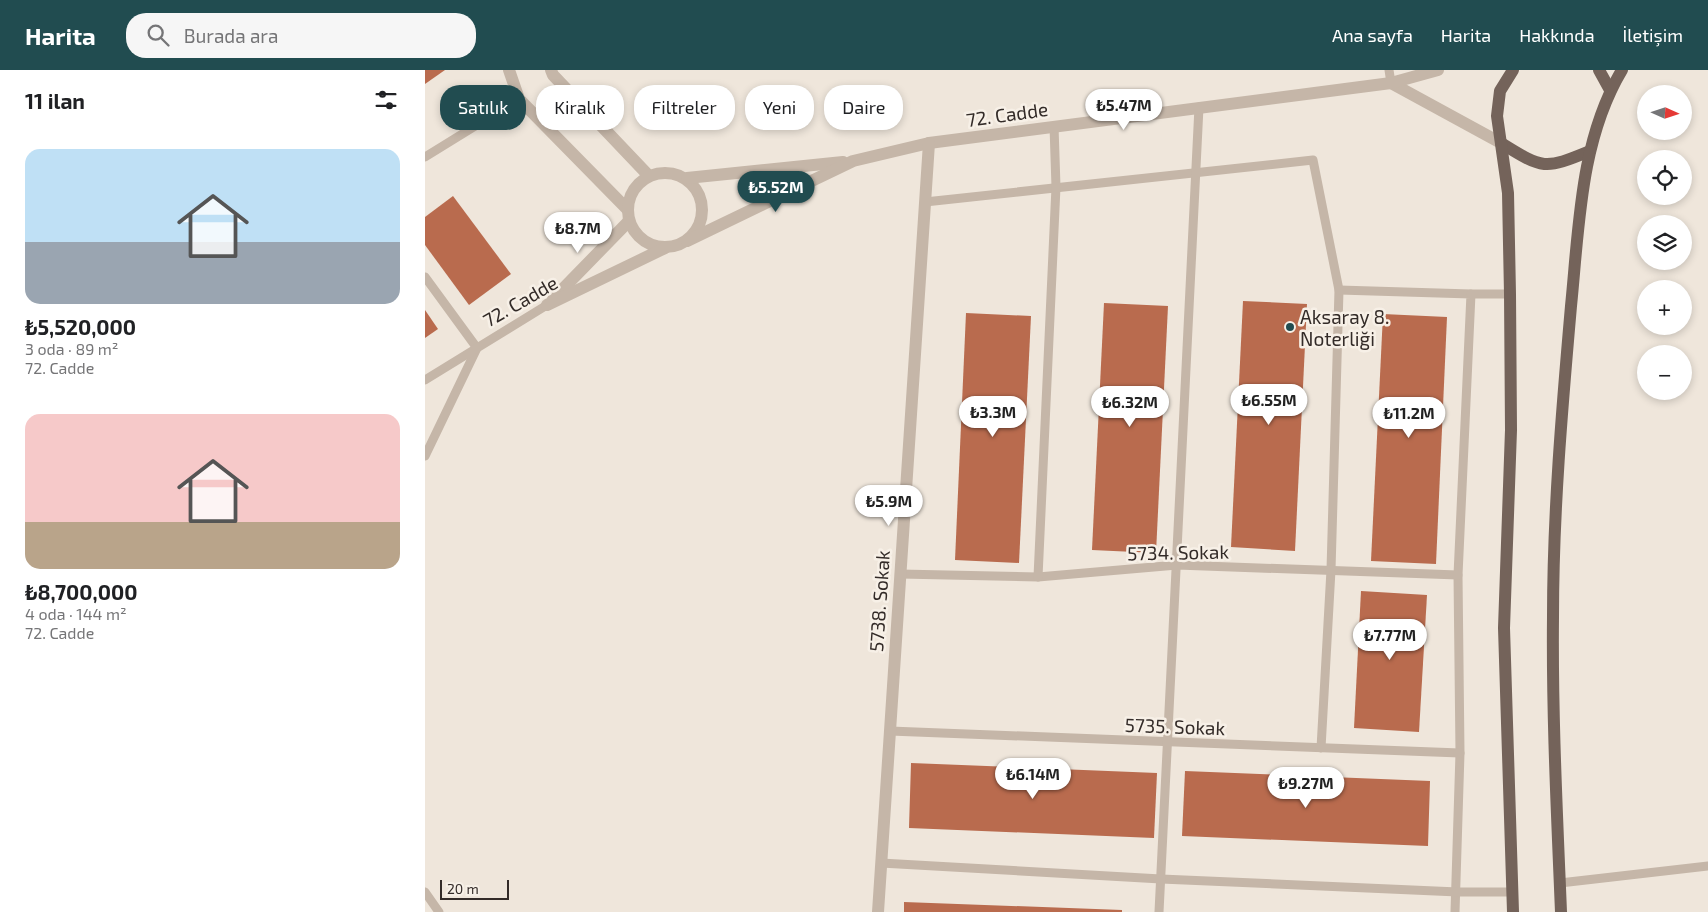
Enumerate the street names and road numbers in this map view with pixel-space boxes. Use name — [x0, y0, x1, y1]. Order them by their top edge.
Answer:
street label: 72. Cadde — [965, 97, 1049, 131]
street label: 72. Cadde — [479, 270, 561, 332]
street label: 5734. Sokak — [1127, 540, 1230, 564]
street label: 5738. Sokak — [864, 549, 894, 653]
street label: 5735. Sokak — [1124, 713, 1226, 739]

